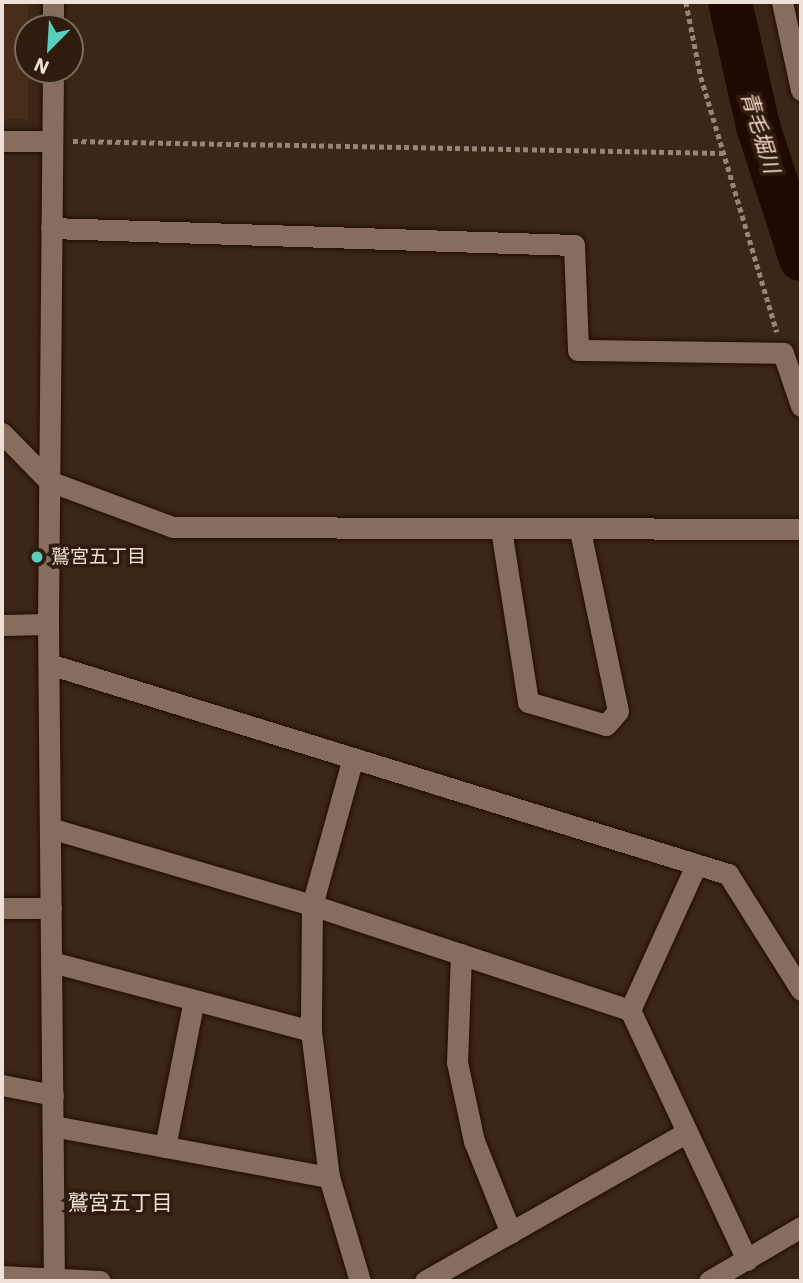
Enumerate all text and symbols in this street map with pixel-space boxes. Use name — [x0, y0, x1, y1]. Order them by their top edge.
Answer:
north arrow — [14, 14, 84, 84]
text: N — [30, 53, 52, 80]
water label: 青毛堀川 — [737, 88, 785, 176]
place label: 鷲宮五丁目 — [51, 546, 146, 568]
marker: 鷲宮五丁目 — [29, 549, 45, 565]
district label: 鷲宮五丁目 — [68, 1189, 172, 1215]

